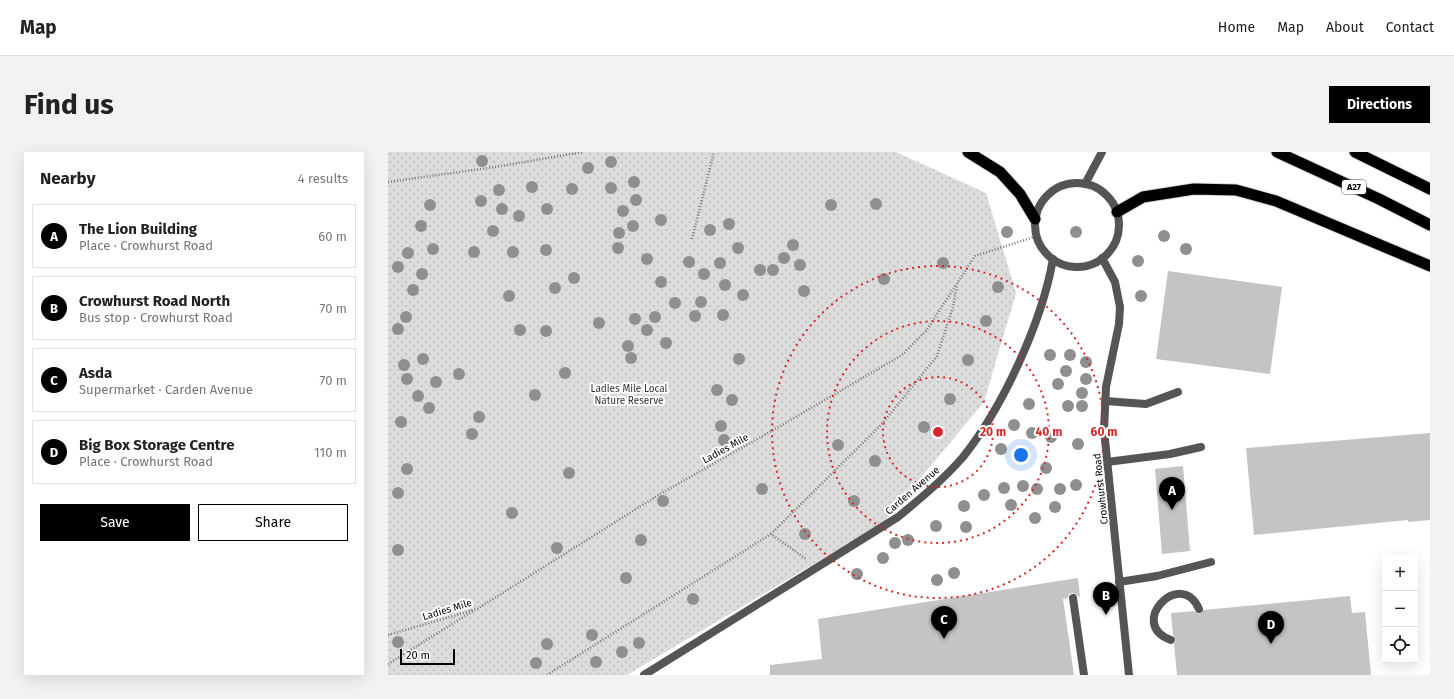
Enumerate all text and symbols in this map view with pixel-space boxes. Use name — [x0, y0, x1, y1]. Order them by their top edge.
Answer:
text: Map — [20, 16, 57, 39]
text: Home — [1218, 19, 1255, 36]
text: Map — [1277, 19, 1304, 36]
text: About — [1326, 19, 1364, 36]
text: Contact — [1386, 19, 1434, 36]
button: Directions — [1329, 86, 1430, 123]
text: Find us — [24, 88, 114, 121]
text: Nearby — [40, 168, 95, 189]
text: 4 results — [298, 171, 348, 186]
road number: A27 — [1342, 180, 1366, 194]
text: The Lion Building — [79, 220, 197, 238]
text: A — [50, 229, 58, 244]
text: 60 m — [318, 229, 347, 244]
text: Place · Crowhurst Road — [79, 238, 213, 253]
text: Crowhurst Road North — [79, 292, 230, 310]
text: B — [50, 301, 58, 316]
text: 70 m — [320, 301, 347, 316]
text: Bus stop · Crowhurst Road — [79, 310, 233, 325]
text: Asda — [79, 364, 112, 382]
text: C — [50, 373, 58, 388]
text: 70 m — [320, 373, 347, 388]
text: Supermarket · Carden Avenue — [79, 382, 253, 397]
park label: Ladies Mile Local Nature Reserve — [591, 383, 668, 407]
centre of rings — [931, 425, 945, 439]
text: 20 m — [980, 425, 1006, 439]
text: 40 m — [1036, 425, 1062, 439]
text: 60 m — [1091, 425, 1117, 439]
street label: Ladies Mile — [700, 431, 751, 466]
text: Big Box Storage Centre — [79, 436, 234, 454]
text: D — [50, 445, 58, 460]
text: 110 m — [314, 445, 347, 460]
your location — [1011, 445, 1031, 465]
street label: Crowhurst Road — [1091, 453, 1111, 525]
text: Place · Crowhurst Road — [79, 454, 213, 469]
street label: Carden Avenue — [883, 464, 942, 517]
pin: A — [1159, 477, 1185, 510]
button: Save — [40, 504, 190, 541]
button: Share — [198, 504, 348, 541]
map controls — [1382, 555, 1418, 663]
button: + — [1382, 555, 1418, 591]
pin: B — [1093, 582, 1119, 615]
button: − — [1382, 591, 1418, 627]
street label: Ladies Mile — [421, 597, 473, 623]
pin: C — [931, 606, 957, 639]
pin: D — [1258, 611, 1284, 644]
button: locate — [1382, 627, 1418, 663]
scale bar — [400, 647, 455, 666]
text: 20 m — [406, 649, 430, 662]

